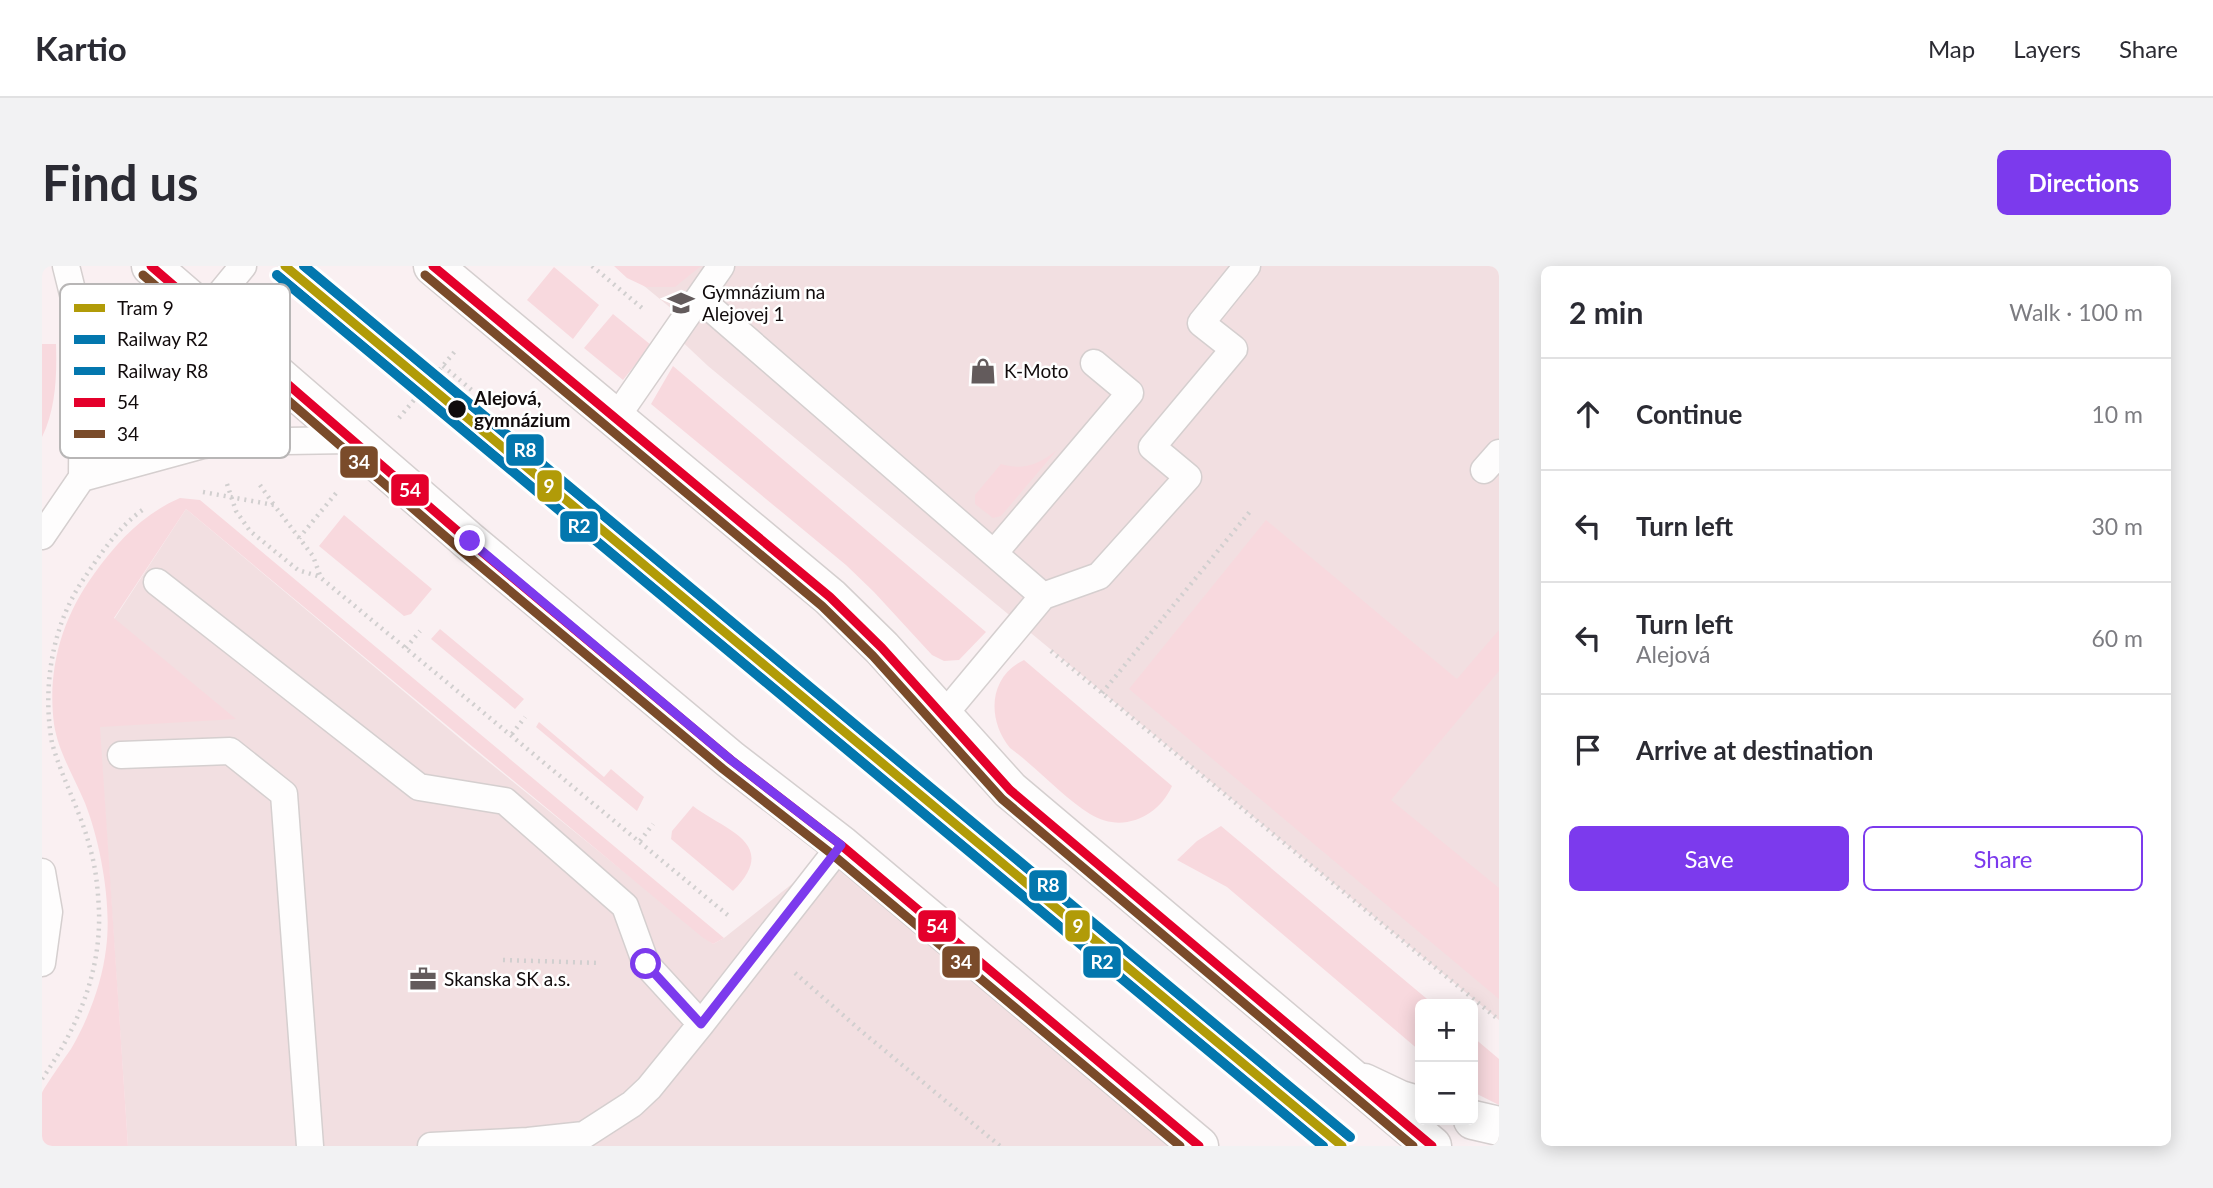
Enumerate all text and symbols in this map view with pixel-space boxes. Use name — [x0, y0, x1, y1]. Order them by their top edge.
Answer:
text: Kartio — [35, 28, 127, 68]
text: Map — [1928, 34, 1975, 63]
text: Layers — [2013, 34, 2081, 63]
text: Share — [2119, 34, 2178, 63]
button: Directions — [1997, 150, 2171, 215]
text: Find us — [42, 153, 199, 211]
place label: Gymnázium na Alejovej 1 — [702, 280, 825, 325]
legend — [60, 284, 290, 458]
school or university icon: Gymnázium na Alejovej 1 — [666, 288, 696, 318]
text: 2 min — [1569, 294, 1643, 330]
text: Tram 9 — [117, 296, 174, 319]
text: Walk · 100 m — [2009, 298, 2143, 326]
text: Railway R2 — [117, 327, 208, 350]
shop icon: K-Moto — [968, 356, 998, 386]
text: Railway R8 — [117, 359, 208, 382]
place label: K-Moto — [1004, 359, 1069, 382]
place label: Alejová, gymnázium — [473, 386, 571, 431]
text: 54 — [117, 390, 139, 413]
icon: ahead — [1569, 395, 1607, 433]
marker: Alejová, gymnázium — [446, 398, 468, 420]
text: Continue — [1636, 398, 1742, 430]
text: 10 m — [2092, 400, 2143, 428]
text: 34 — [117, 422, 139, 445]
line badge: R8 — [505, 433, 545, 467]
text: R8 — [513, 438, 537, 461]
line badge: 34 — [339, 445, 379, 479]
text: 34 — [348, 450, 370, 473]
line badge: 9 — [536, 469, 563, 503]
line badge: 54 — [390, 473, 430, 507]
text: 9 — [543, 474, 555, 497]
text: 54 — [399, 478, 421, 501]
icon: left — [1569, 507, 1607, 545]
line badge: R2 — [559, 510, 599, 543]
text: Turn left — [1636, 510, 1733, 542]
text: 30 m — [2092, 512, 2143, 540]
text: R2 — [567, 514, 591, 537]
route end — [454, 525, 485, 556]
text: Turn left — [1636, 608, 1733, 640]
icon: left — [1569, 619, 1607, 657]
text: 60 m — [2092, 624, 2143, 652]
text: Alejová — [1636, 640, 1710, 668]
icon: arrive — [1569, 731, 1607, 769]
text: Arrive at destination — [1636, 734, 1873, 766]
button: Save — [1569, 826, 1849, 891]
button: Share — [1863, 826, 2143, 891]
line badge: R8 — [1028, 869, 1068, 902]
text: R8 — [1036, 873, 1060, 896]
line badge: 54 — [917, 909, 957, 943]
line badge: 9 — [1064, 909, 1091, 943]
text: 54 — [926, 914, 948, 937]
text: 9 — [1072, 914, 1084, 937]
line badge: 34 — [941, 945, 981, 979]
line badge: R2 — [1082, 945, 1122, 979]
route start — [630, 948, 661, 979]
text: 34 — [950, 950, 972, 973]
text: R2 — [1090, 950, 1114, 973]
office icon: Skanska SK a.s. — [408, 964, 438, 994]
place label: Skanska SK a.s. — [444, 967, 570, 990]
map controls — [1415, 999, 1478, 1125]
button: + — [1415, 999, 1478, 1062]
button: − — [1415, 1062, 1478, 1125]

